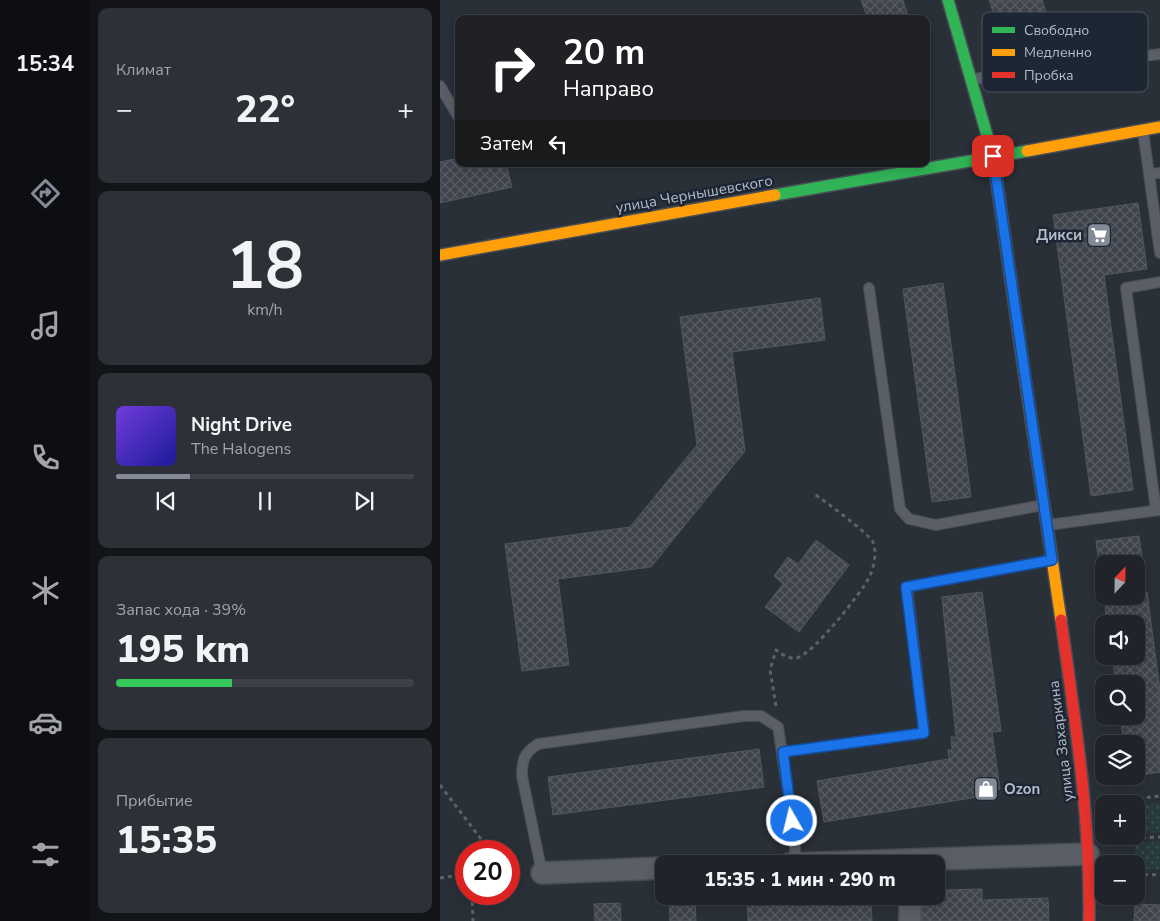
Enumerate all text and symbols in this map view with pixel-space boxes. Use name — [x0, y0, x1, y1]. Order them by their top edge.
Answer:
legend — [982, 12, 1148, 92]
text: Свободно — [1024, 21, 1089, 40]
text: 20 m — [563, 29, 645, 76]
icon: right — [480, 35, 545, 100]
text: Медленно — [1024, 43, 1092, 62]
text: 15:34 — [16, 49, 74, 79]
text: Климат — [116, 59, 171, 81]
text: Пробка — [1024, 66, 1074, 85]
text: Направо — [563, 74, 654, 104]
text: 22° — [235, 84, 295, 135]
text: − — [116, 91, 133, 129]
text: + — [397, 91, 414, 129]
icon: left — [544, 130, 572, 158]
text: Затем — [480, 131, 534, 157]
pin — [972, 135, 1014, 177]
icon: arrive — [979, 142, 1007, 170]
street label: улица Чернышевского — [614, 170, 774, 218]
icon: directions — [28, 176, 63, 211]
text: 18 — [226, 222, 304, 311]
supermarket icon: Дикси — [1086, 222, 1112, 248]
place label: Дикси — [1036, 225, 1082, 245]
text: km/h — [247, 299, 283, 321]
icon: music — [28, 308, 63, 343]
text: Night Drive — [191, 412, 292, 438]
text: The Halogens — [191, 438, 291, 460]
icon: phone — [28, 440, 63, 475]
icon: previous — [152, 487, 180, 515]
icon: pause — [251, 487, 279, 515]
icon: next — [350, 487, 378, 515]
north arrow — [1095, 555, 1145, 605]
map controls — [1095, 555, 1145, 905]
icon: climate — [28, 573, 63, 608]
text: Запас хода · 39% — [116, 599, 246, 621]
button: sound — [1095, 615, 1145, 665]
text: 195 km — [116, 624, 250, 675]
button: search — [1095, 675, 1145, 725]
street label: улица Захаркина — [1044, 679, 1078, 803]
icon: car — [28, 705, 63, 740]
button: layers — [1095, 735, 1145, 785]
shop icon: Ozon — [973, 776, 999, 802]
place label: Ozon — [1004, 779, 1040, 799]
text: Прибытие — [116, 790, 193, 812]
position arrow — [765, 794, 817, 846]
button: + — [1095, 795, 1145, 845]
text: 15:35 — [116, 815, 217, 866]
icon: filters — [28, 837, 63, 872]
speed limit sign: 20 — [455, 840, 520, 905]
button: − — [1095, 855, 1145, 905]
text: 15:35 · 1 мин · 290 m — [704, 867, 896, 893]

